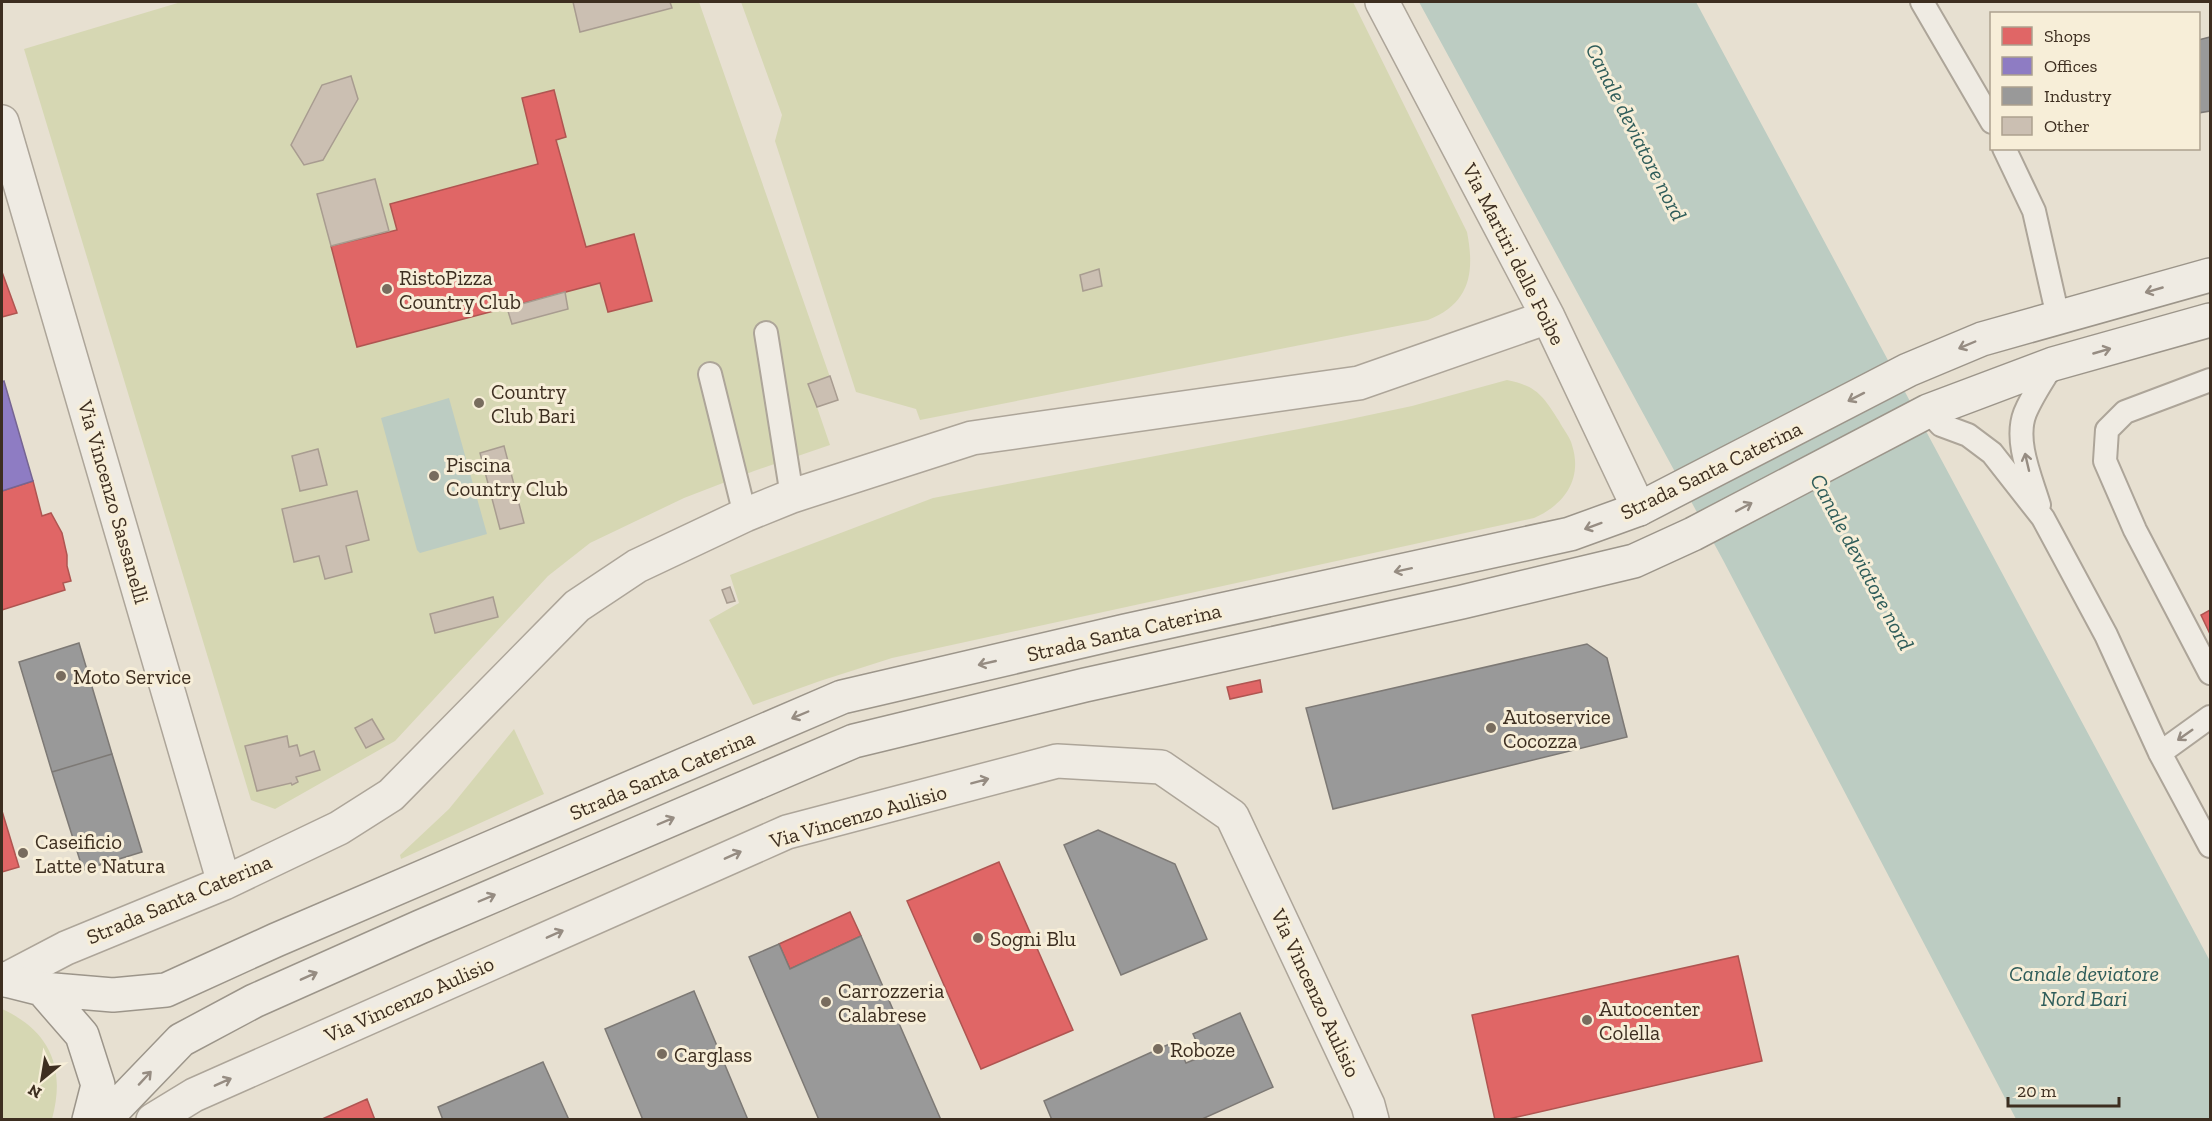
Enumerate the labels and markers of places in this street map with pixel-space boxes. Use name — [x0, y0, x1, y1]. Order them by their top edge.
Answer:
place label: RistoPizza Country Club — [399, 265, 521, 314]
marker: RistoPizza Country Club — [380, 282, 394, 296]
place label: Country Club Bari — [491, 379, 576, 428]
marker: Country Club Bari — [472, 396, 486, 410]
place label: Piscina Country Club — [446, 452, 568, 501]
marker: Piscina Country Club — [427, 469, 441, 483]
place label: Moto Service — [73, 664, 191, 689]
marker: Moto Service — [54, 669, 68, 683]
place label: Autoservice Cocozza — [1503, 704, 1611, 753]
marker: Autoservice Cocozza — [1484, 721, 1498, 735]
place label: Caseificio Latte e Natura — [35, 829, 165, 878]
marker: Caseificio Latte e Natura — [16, 846, 30, 860]
place label: Sogni Blu — [990, 926, 1076, 951]
marker: Sogni Blu — [971, 931, 985, 945]
place label: Carrozzeria Calabrese — [838, 978, 944, 1027]
marker: Carrozzeria Calabrese — [819, 995, 833, 1009]
place label: Autocenter Colella — [1599, 996, 1701, 1045]
marker: Autocenter Colella — [1580, 1013, 1594, 1027]
place label: Roboze — [1170, 1037, 1235, 1062]
place label: Carglass — [674, 1042, 752, 1067]
marker: Roboze — [1151, 1042, 1165, 1056]
marker: Carglass — [655, 1047, 669, 1061]

